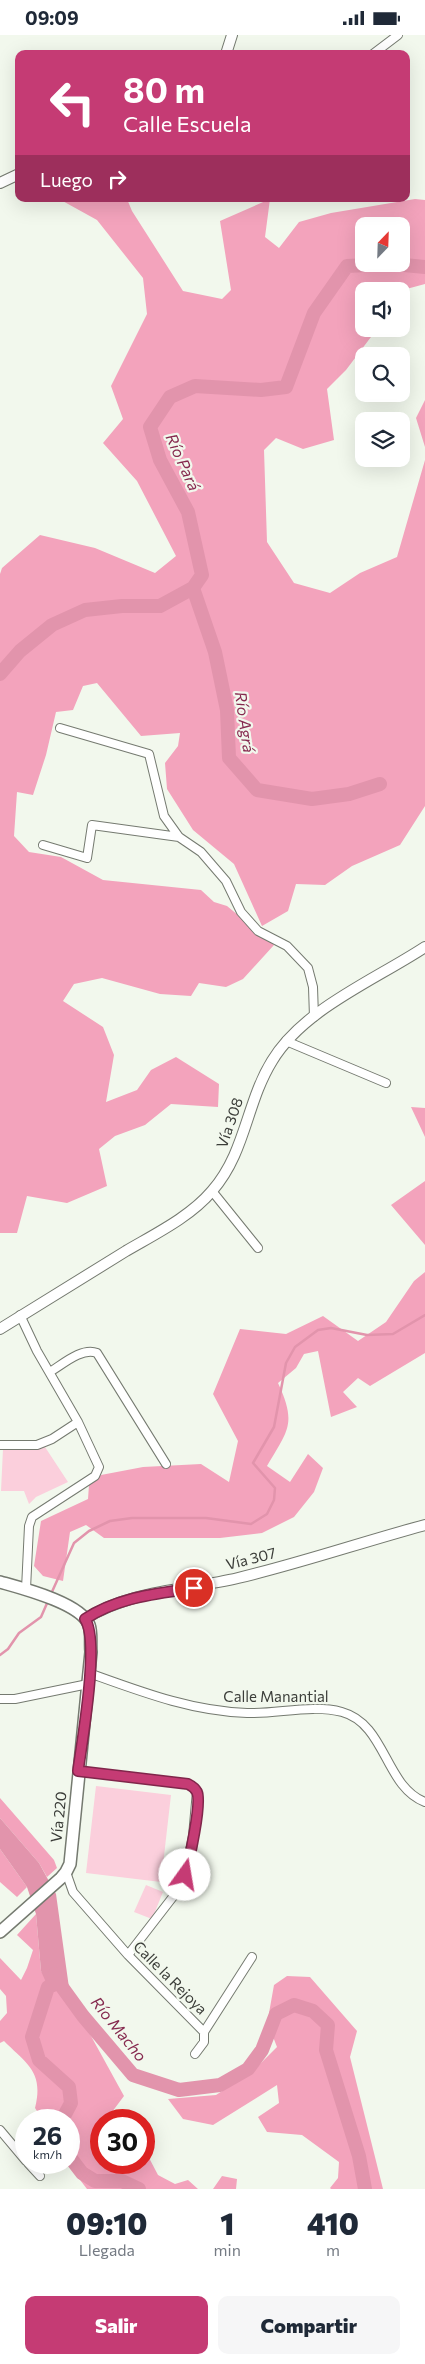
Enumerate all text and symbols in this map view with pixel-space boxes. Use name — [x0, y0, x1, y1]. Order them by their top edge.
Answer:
text: 09:09 — [25, 6, 79, 29]
text: 80 m — [123, 67, 205, 110]
icon: left — [40, 70, 105, 135]
text: Calle Escuela — [123, 110, 251, 137]
icon: right — [103, 165, 131, 193]
text: Luego — [40, 168, 93, 191]
north arrow — [355, 217, 410, 273]
map controls — [355, 217, 410, 467]
button: sound — [355, 282, 410, 337]
button: search — [355, 347, 410, 402]
button: layers — [355, 412, 410, 467]
water label: Río Pará — [162, 430, 205, 494]
water label: Río Agrá — [232, 690, 259, 754]
street label: Vía 308 — [212, 1095, 246, 1150]
street label: Vía 307 — [224, 1543, 278, 1573]
pin — [173, 1567, 215, 1609]
icon: arrive — [180, 1574, 208, 1602]
street label: Calle Manantial — [223, 1687, 329, 1705]
street label: Vía 220 — [46, 1791, 70, 1843]
position arrow — [158, 1848, 210, 1900]
street label: Calle la Rejoya — [130, 1937, 211, 2018]
water label: Río Macho — [88, 1993, 151, 2065]
speed limit sign: 30 — [90, 2109, 155, 2174]
text: 26 — [33, 2120, 62, 2150]
text: km/h — [33, 2147, 62, 2161]
text: 09:10 — [66, 2204, 147, 2241]
text: 1 — [220, 2204, 234, 2241]
text: 410 — [307, 2204, 359, 2241]
text: Llegada — [79, 2240, 135, 2259]
text: min — [214, 2240, 241, 2259]
text: m — [326, 2240, 340, 2259]
button: Salir — [25, 2296, 208, 2354]
button: Compartir — [218, 2296, 400, 2354]

